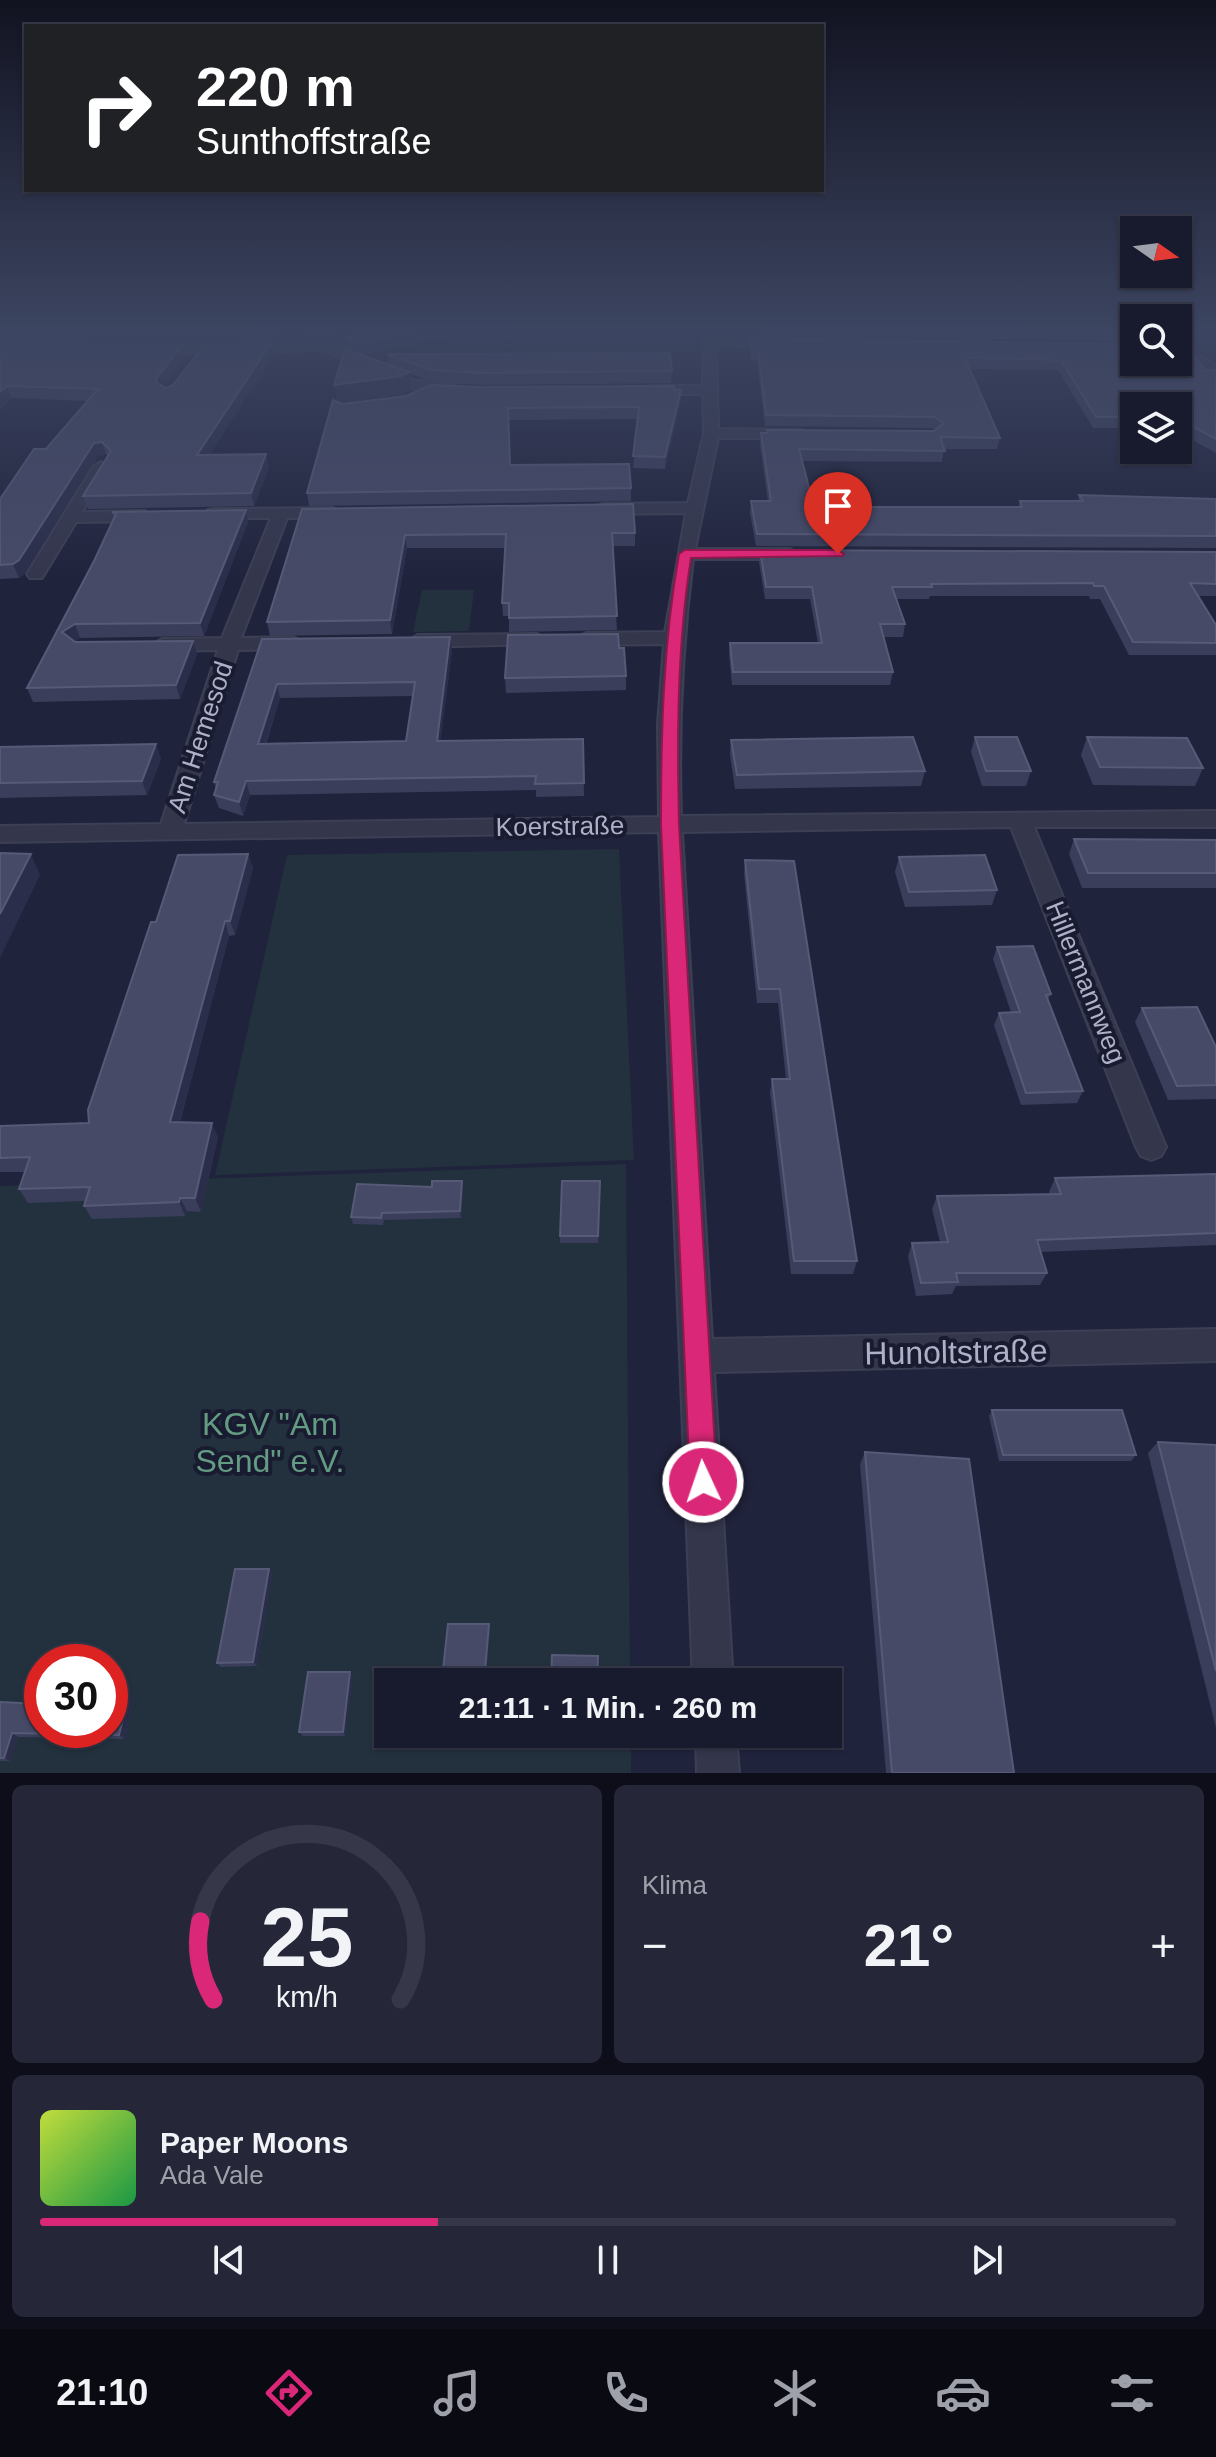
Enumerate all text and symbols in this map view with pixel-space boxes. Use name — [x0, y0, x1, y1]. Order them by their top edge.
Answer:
text: 220 m — [196, 55, 355, 118]
icon: right — [64, 56, 168, 160]
text: Sunthoffstraße — [196, 121, 431, 162]
north arrow — [1120, 216, 1192, 288]
map controls — [1120, 216, 1192, 464]
button: search — [1120, 304, 1192, 376]
button: layers — [1120, 392, 1192, 464]
pin — [804, 472, 872, 554]
icon: arrive — [816, 484, 860, 528]
street label: Am Hemesod — [161, 657, 239, 817]
street label: Koerstraße — [495, 810, 625, 842]
street label: Hillermannweg — [1040, 897, 1132, 1067]
street label: Hunoltstraße — [864, 1332, 1048, 1372]
park label: KGV "Am Send" e.V. — [196, 1406, 344, 1479]
position arrow — [661, 1440, 745, 1524]
speed limit sign: 30 — [24, 1644, 128, 1748]
text: 21:11 · 1 Min. · 260 m — [459, 1691, 757, 1724]
text: Klima — [642, 1870, 707, 1900]
text: 25 — [261, 1891, 353, 1984]
text: 21° — [864, 1912, 954, 1979]
text: − — [642, 1921, 668, 1970]
text: + — [1150, 1921, 1176, 1970]
text: km/h — [276, 1981, 338, 2013]
text: Paper Moons — [160, 2126, 348, 2159]
text: Ada Vale — [160, 2160, 264, 2190]
icon: previous — [207, 2238, 251, 2282]
icon: pause — [586, 2238, 630, 2282]
icon: next — [965, 2238, 1009, 2282]
icon: directions — [261, 2365, 317, 2421]
icon: music — [429, 2365, 485, 2421]
icon: phone — [598, 2365, 654, 2421]
icon: climate — [767, 2365, 823, 2421]
icon: car — [935, 2365, 991, 2421]
icon: filters — [1104, 2365, 1160, 2421]
text: 21:10 — [56, 2372, 148, 2413]

